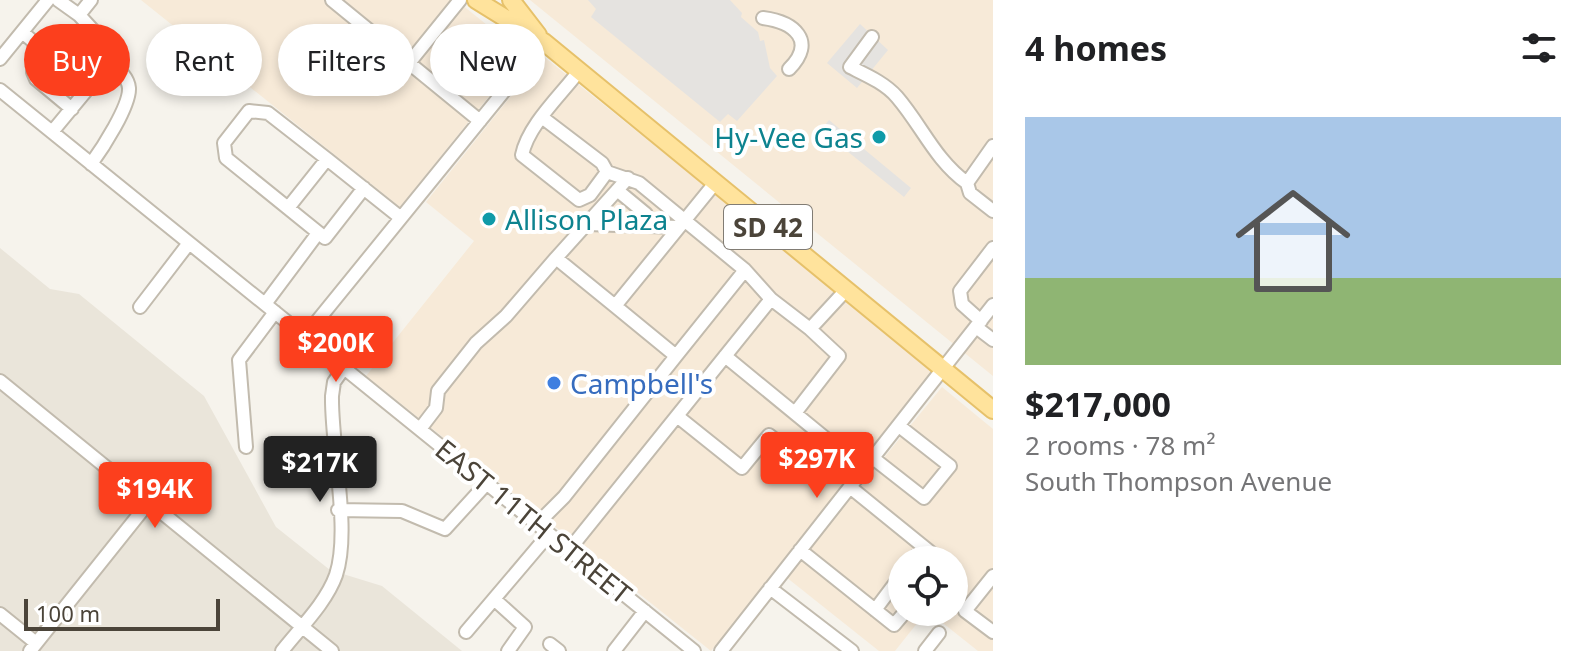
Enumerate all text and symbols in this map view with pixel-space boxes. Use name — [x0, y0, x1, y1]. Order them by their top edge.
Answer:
chip: Buy — [24, 24, 130, 96]
chip: Rent — [146, 24, 262, 96]
chip: Filters — [278, 24, 414, 96]
chip: New — [430, 24, 545, 96]
text: 4 homes — [1025, 25, 1167, 71]
icon: filters — [1517, 26, 1561, 70]
place label: Hy-Vee Gas — [714, 118, 863, 156]
marker: Hy-Vee Gas — [870, 128, 888, 146]
icon: home — [1221, 169, 1365, 313]
place label: Allison Plaza — [505, 200, 668, 238]
road number: SD 42 — [724, 205, 812, 249]
marker: Allison Plaza — [480, 210, 498, 228]
pin: $200K — [280, 316, 392, 384]
text: $200K — [298, 324, 374, 360]
place label: Campbell's — [570, 364, 713, 402]
marker: Campbell's — [545, 374, 563, 392]
text: $217,000 — [1025, 381, 1171, 427]
text: 2 rooms · 78 m² — [1025, 427, 1215, 463]
street label: EAST 11TH STREET — [428, 430, 640, 612]
pin: $297K — [761, 432, 873, 500]
pin: $217K — [264, 436, 376, 504]
text: $297K — [779, 440, 855, 476]
text: $217K — [282, 444, 358, 480]
pin: $194K — [99, 462, 211, 530]
text: South Thompson Avenue — [1025, 463, 1332, 499]
text: $194K — [117, 470, 193, 506]
map controls — [888, 546, 968, 626]
button: locate — [888, 546, 968, 626]
scale bar — [24, 595, 220, 631]
text: 100 m — [36, 598, 100, 628]

